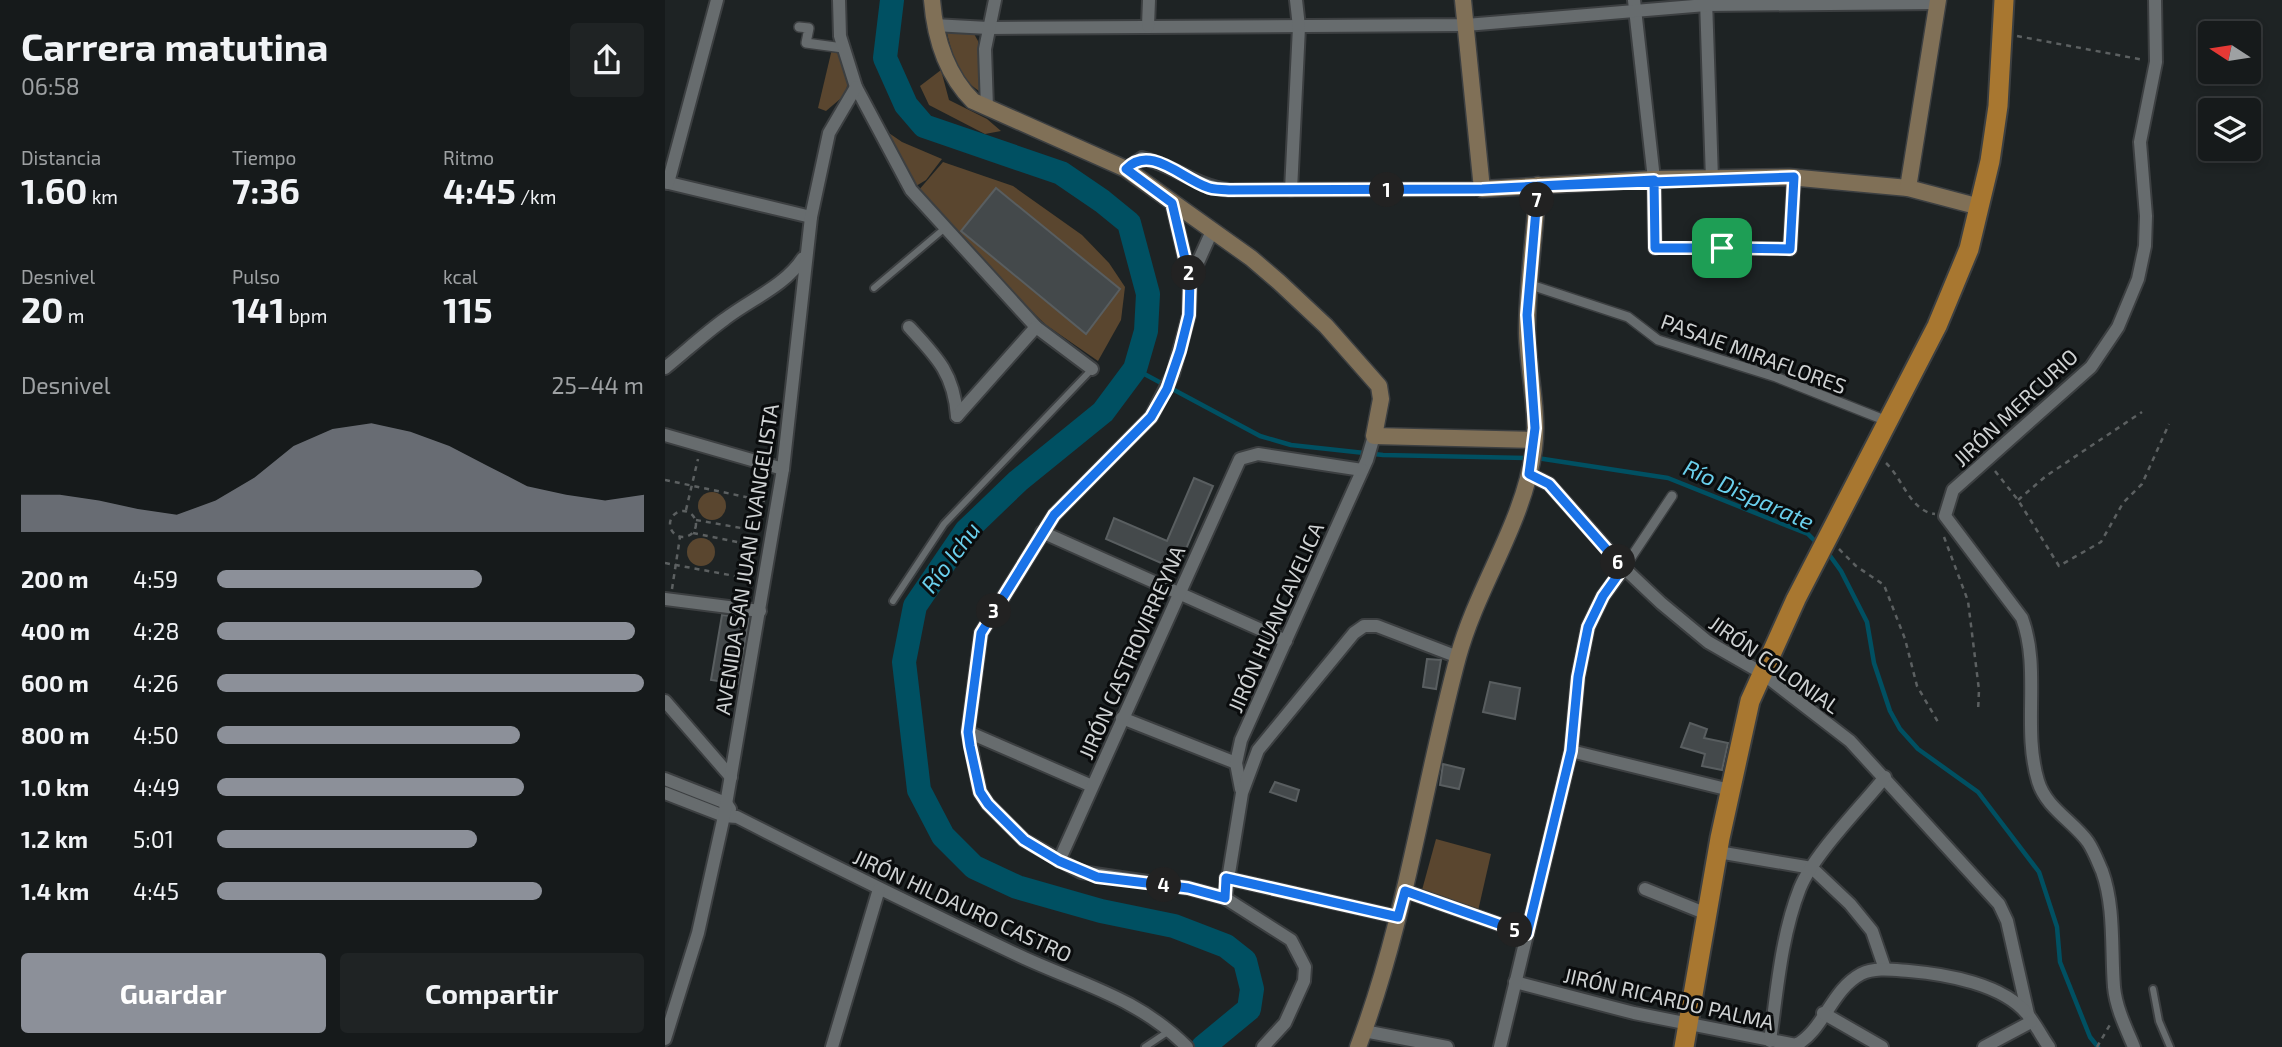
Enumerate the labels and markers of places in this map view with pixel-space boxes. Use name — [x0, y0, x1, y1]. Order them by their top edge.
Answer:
pin: 1 — [1369, 172, 1405, 208]
pin: 7 — [1519, 182, 1555, 218]
pin — [1692, 218, 1752, 278]
pin: 2 — [1171, 256, 1207, 290]
pin: 6 — [1601, 544, 1635, 580]
pin: 3 — [977, 594, 1011, 628]
pin: 4 — [1147, 868, 1181, 903]
pin: 5 — [1497, 912, 1533, 948]

